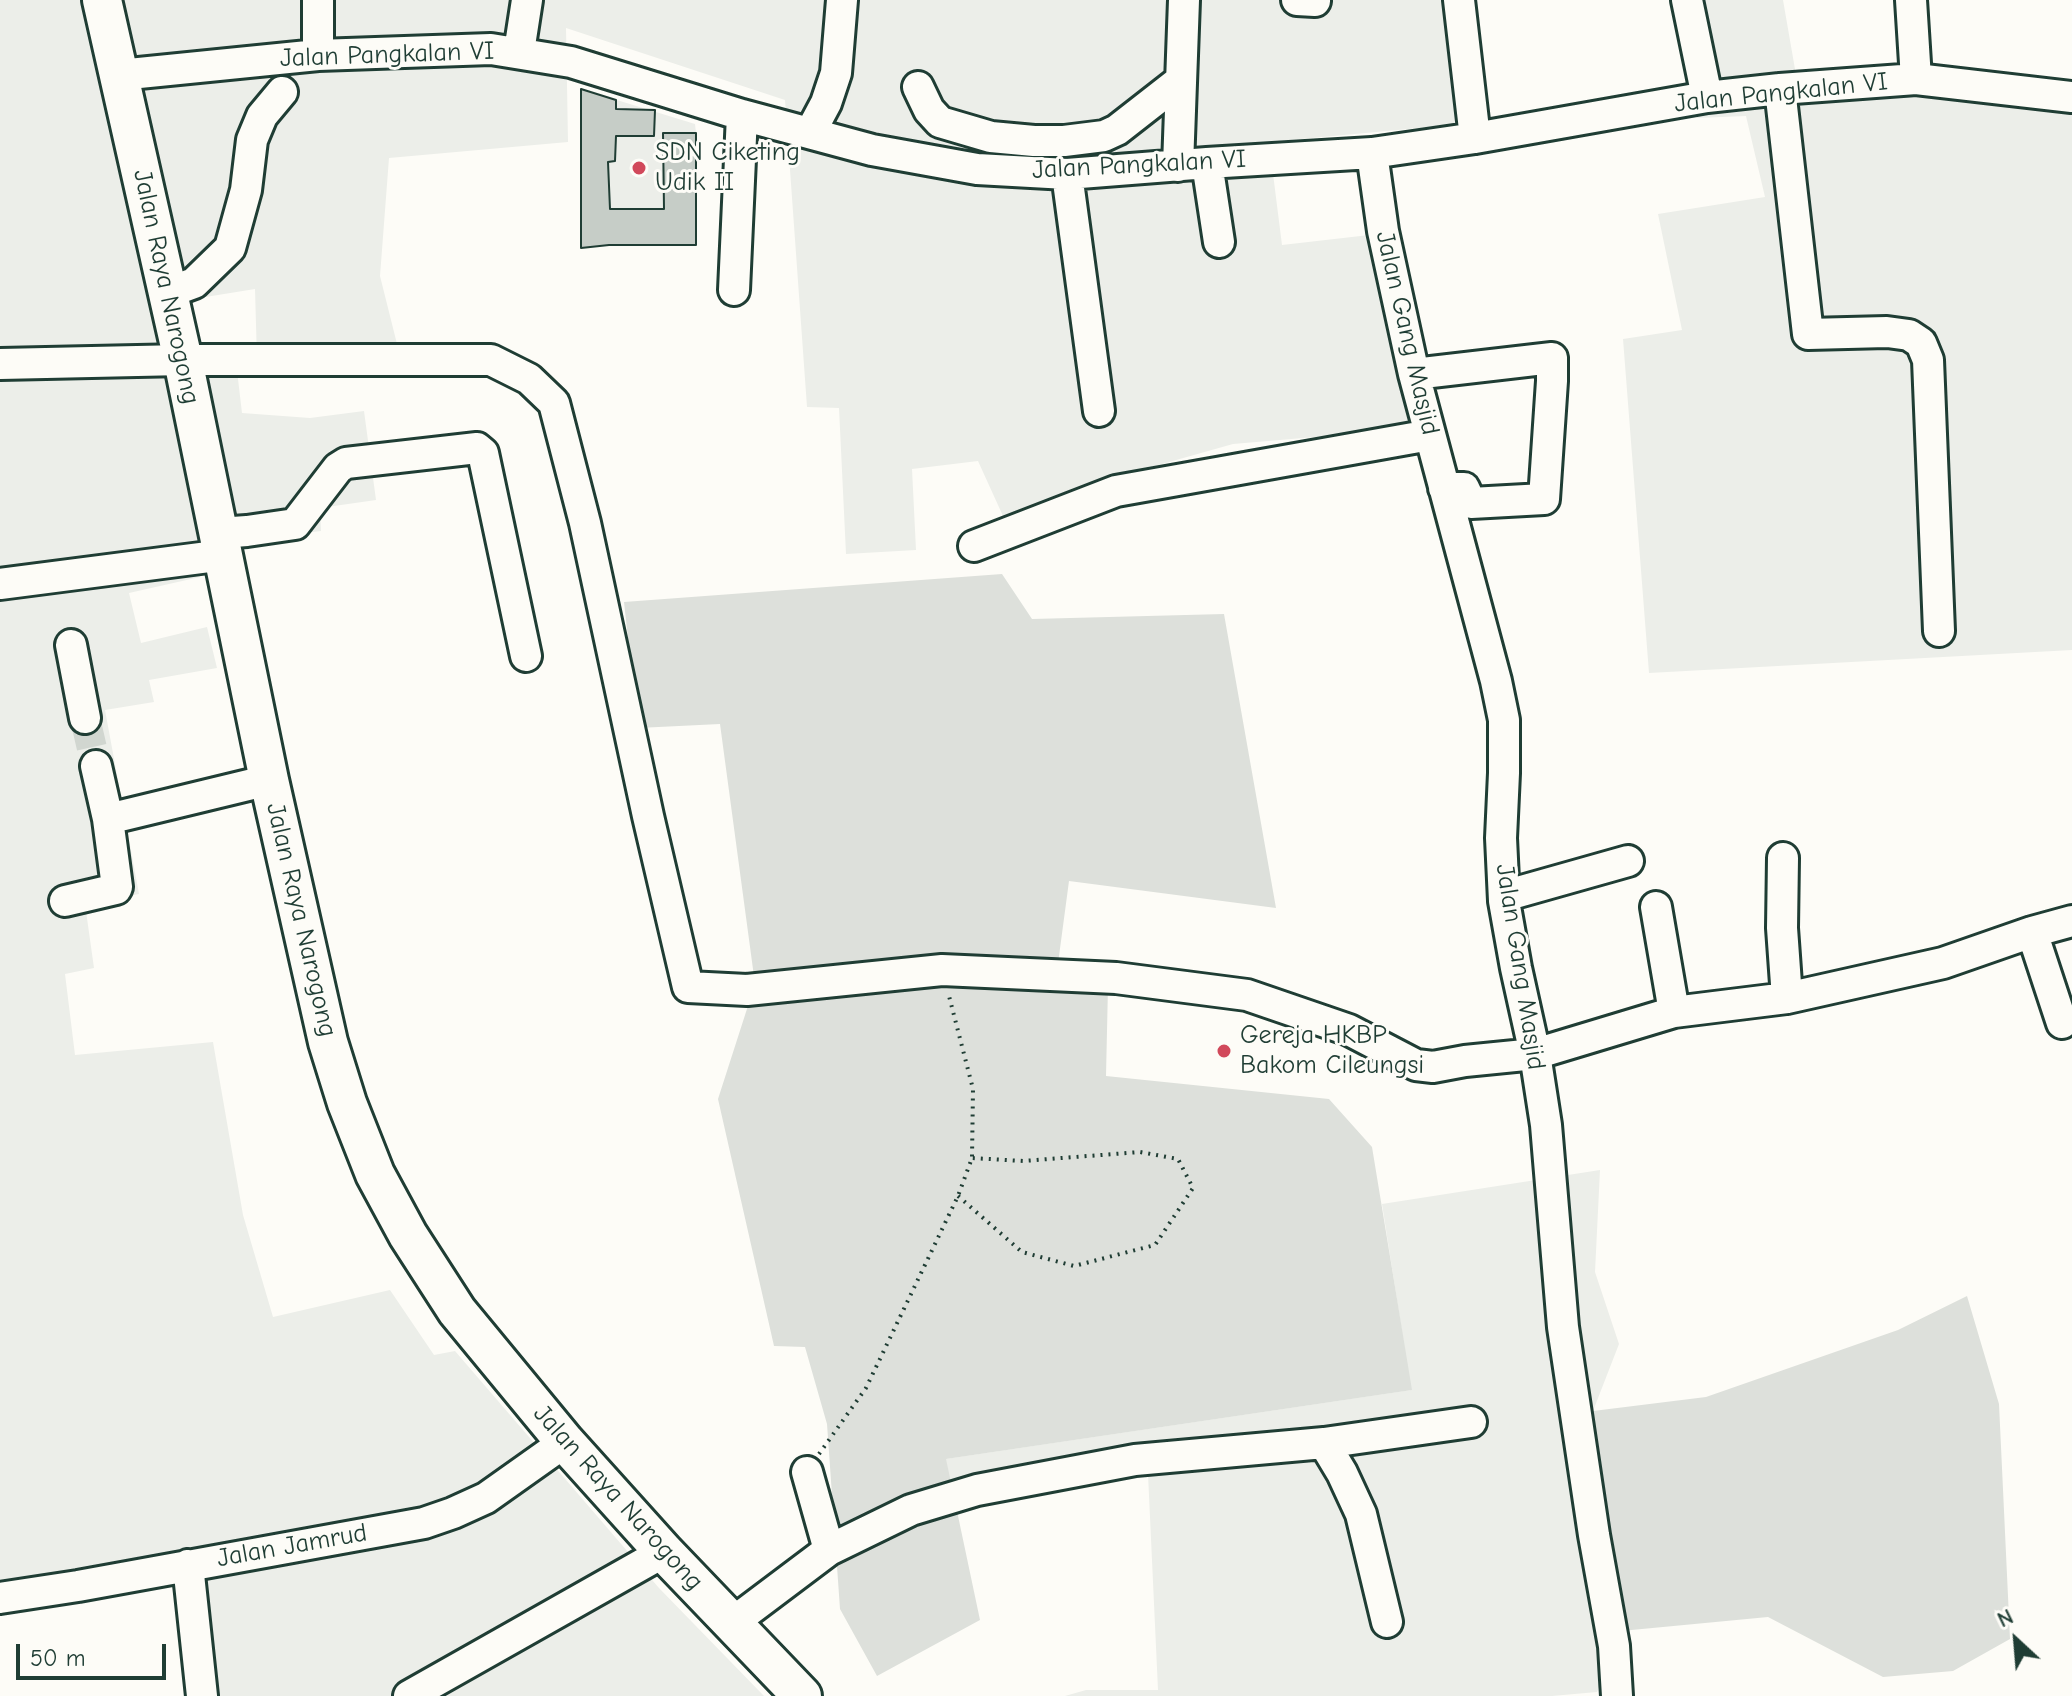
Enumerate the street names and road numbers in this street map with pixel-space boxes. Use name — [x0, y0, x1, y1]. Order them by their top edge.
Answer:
street label: Jalan Pangkalan VI — [279, 36, 495, 74]
street label: Jalan Pangkalan VI — [1673, 66, 1889, 120]
street label: Jalan Pangkalan VI — [1031, 144, 1247, 186]
street label: Jalan Raya Narogong — [126, 167, 206, 407]
street label: Jalan Gang Masjid — [1368, 228, 1446, 438]
street label: Jalan Raya Narogong — [259, 800, 343, 1040]
street label: Jalan Gang Masjid — [1488, 862, 1552, 1072]
street label: Jalan Raya Narogong — [526, 1399, 710, 1597]
street label: Jalan Jamrud — [215, 1517, 369, 1575]

